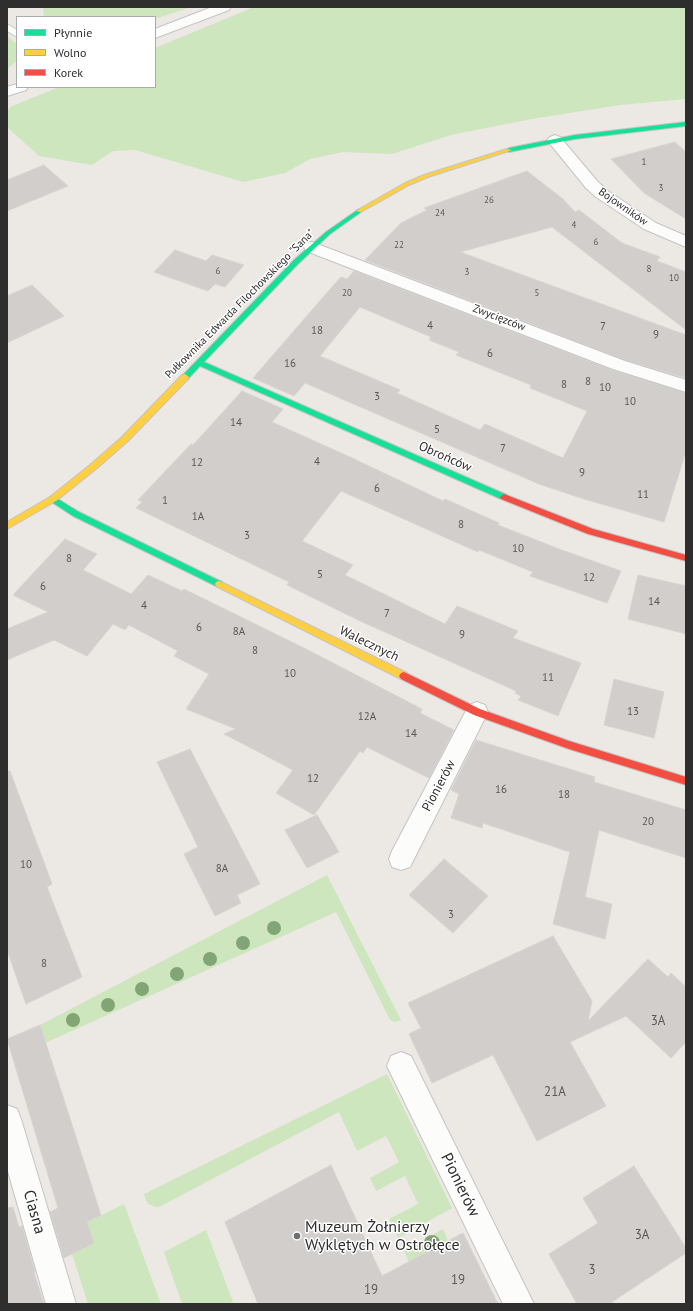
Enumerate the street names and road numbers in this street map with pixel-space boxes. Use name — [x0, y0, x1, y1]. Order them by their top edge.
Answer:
street label: Bojowników — [596, 185, 650, 229]
street label: Pułkownika Edwarda Filochowskiego "Sana" — [163, 227, 317, 381]
street label: Zwycięzców — [471, 302, 527, 334]
street label: Obrońców — [416, 438, 474, 476]
street label: Walecznych — [337, 623, 401, 665]
street label: Pionierów — [419, 758, 459, 814]
street label: Pionierów — [436, 1150, 484, 1220]
street label: Ciasna — [19, 1188, 49, 1236]

